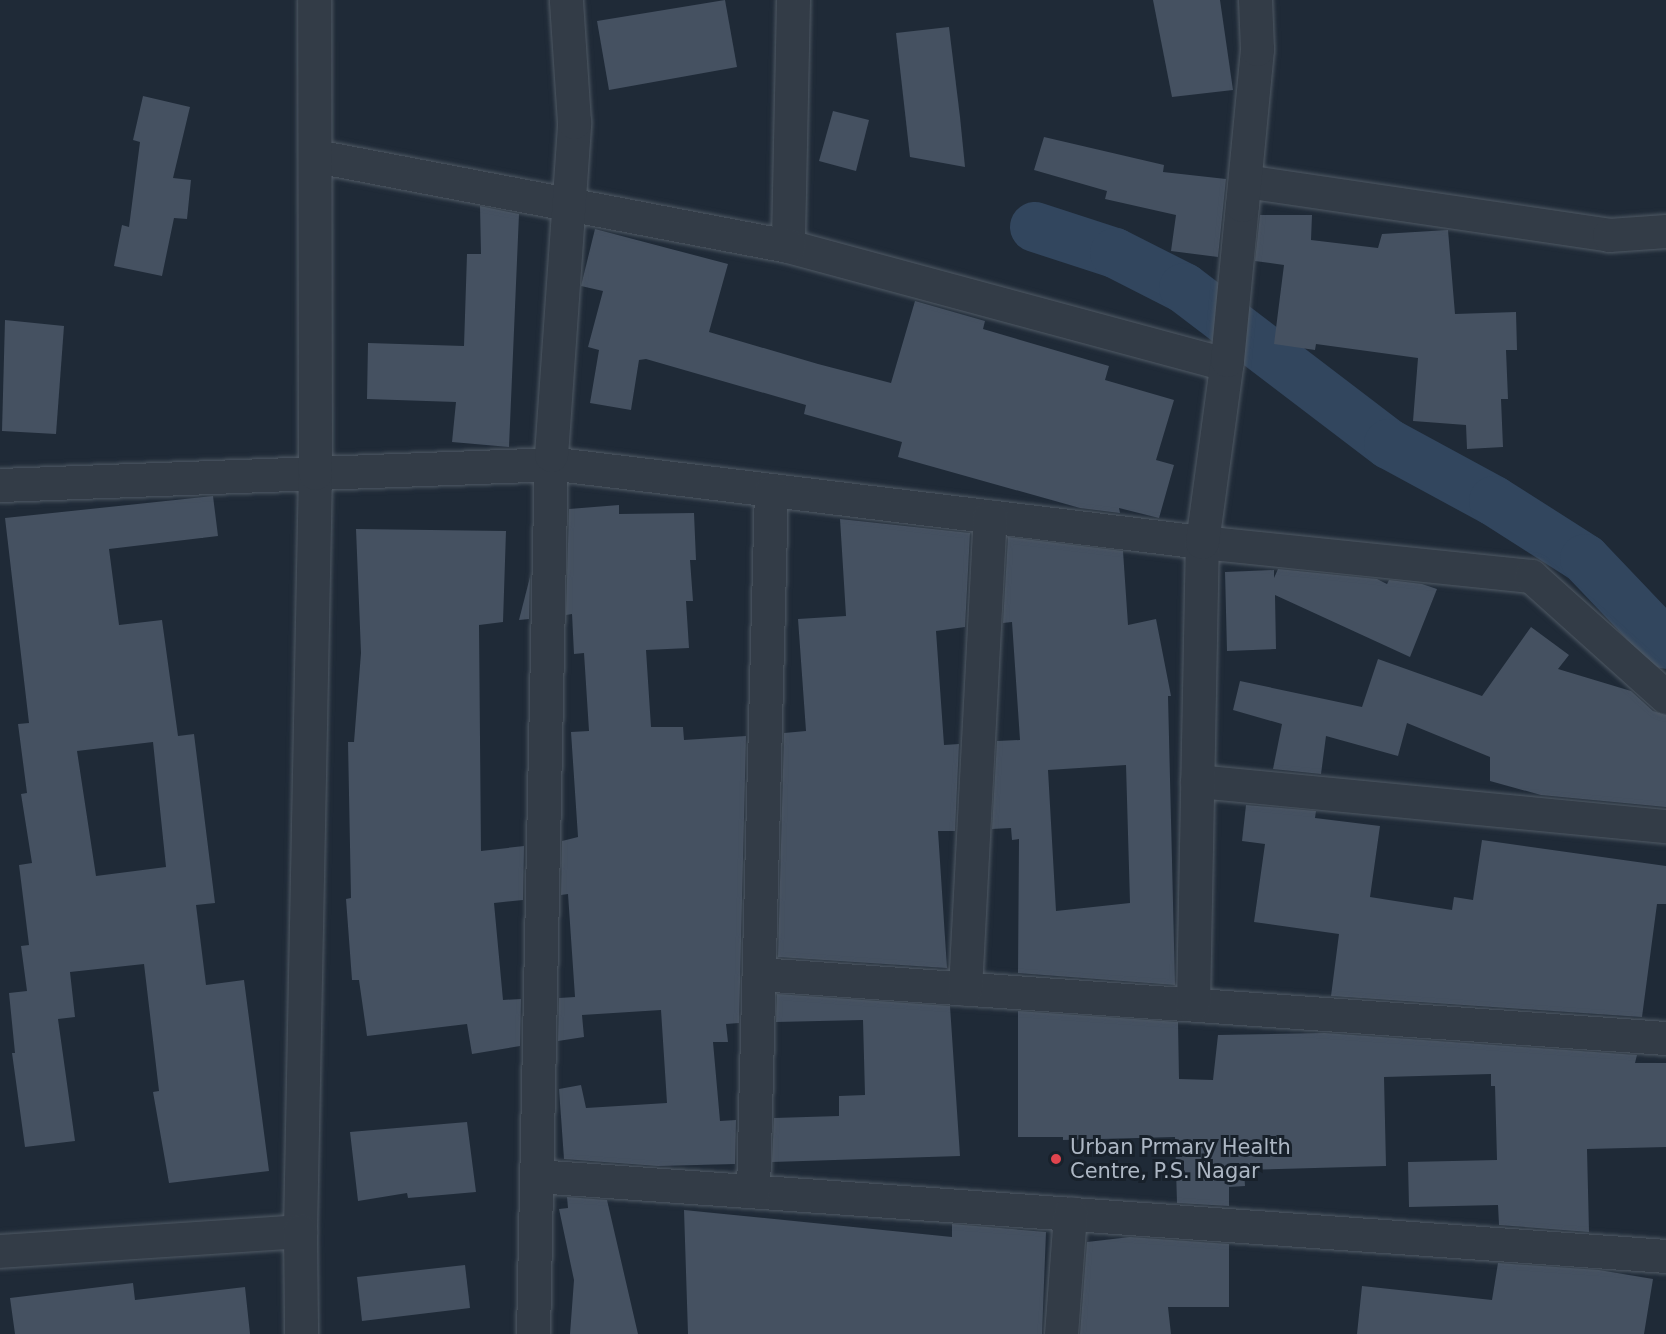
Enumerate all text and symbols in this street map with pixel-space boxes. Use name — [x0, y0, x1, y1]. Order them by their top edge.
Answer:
place label: Urban Prmary Health Centre, P.S. Nagar — [1070, 1134, 1291, 1184]
marker: Urban Prmary Health Centre, P.S. Nagar — [1047, 1150, 1065, 1168]

